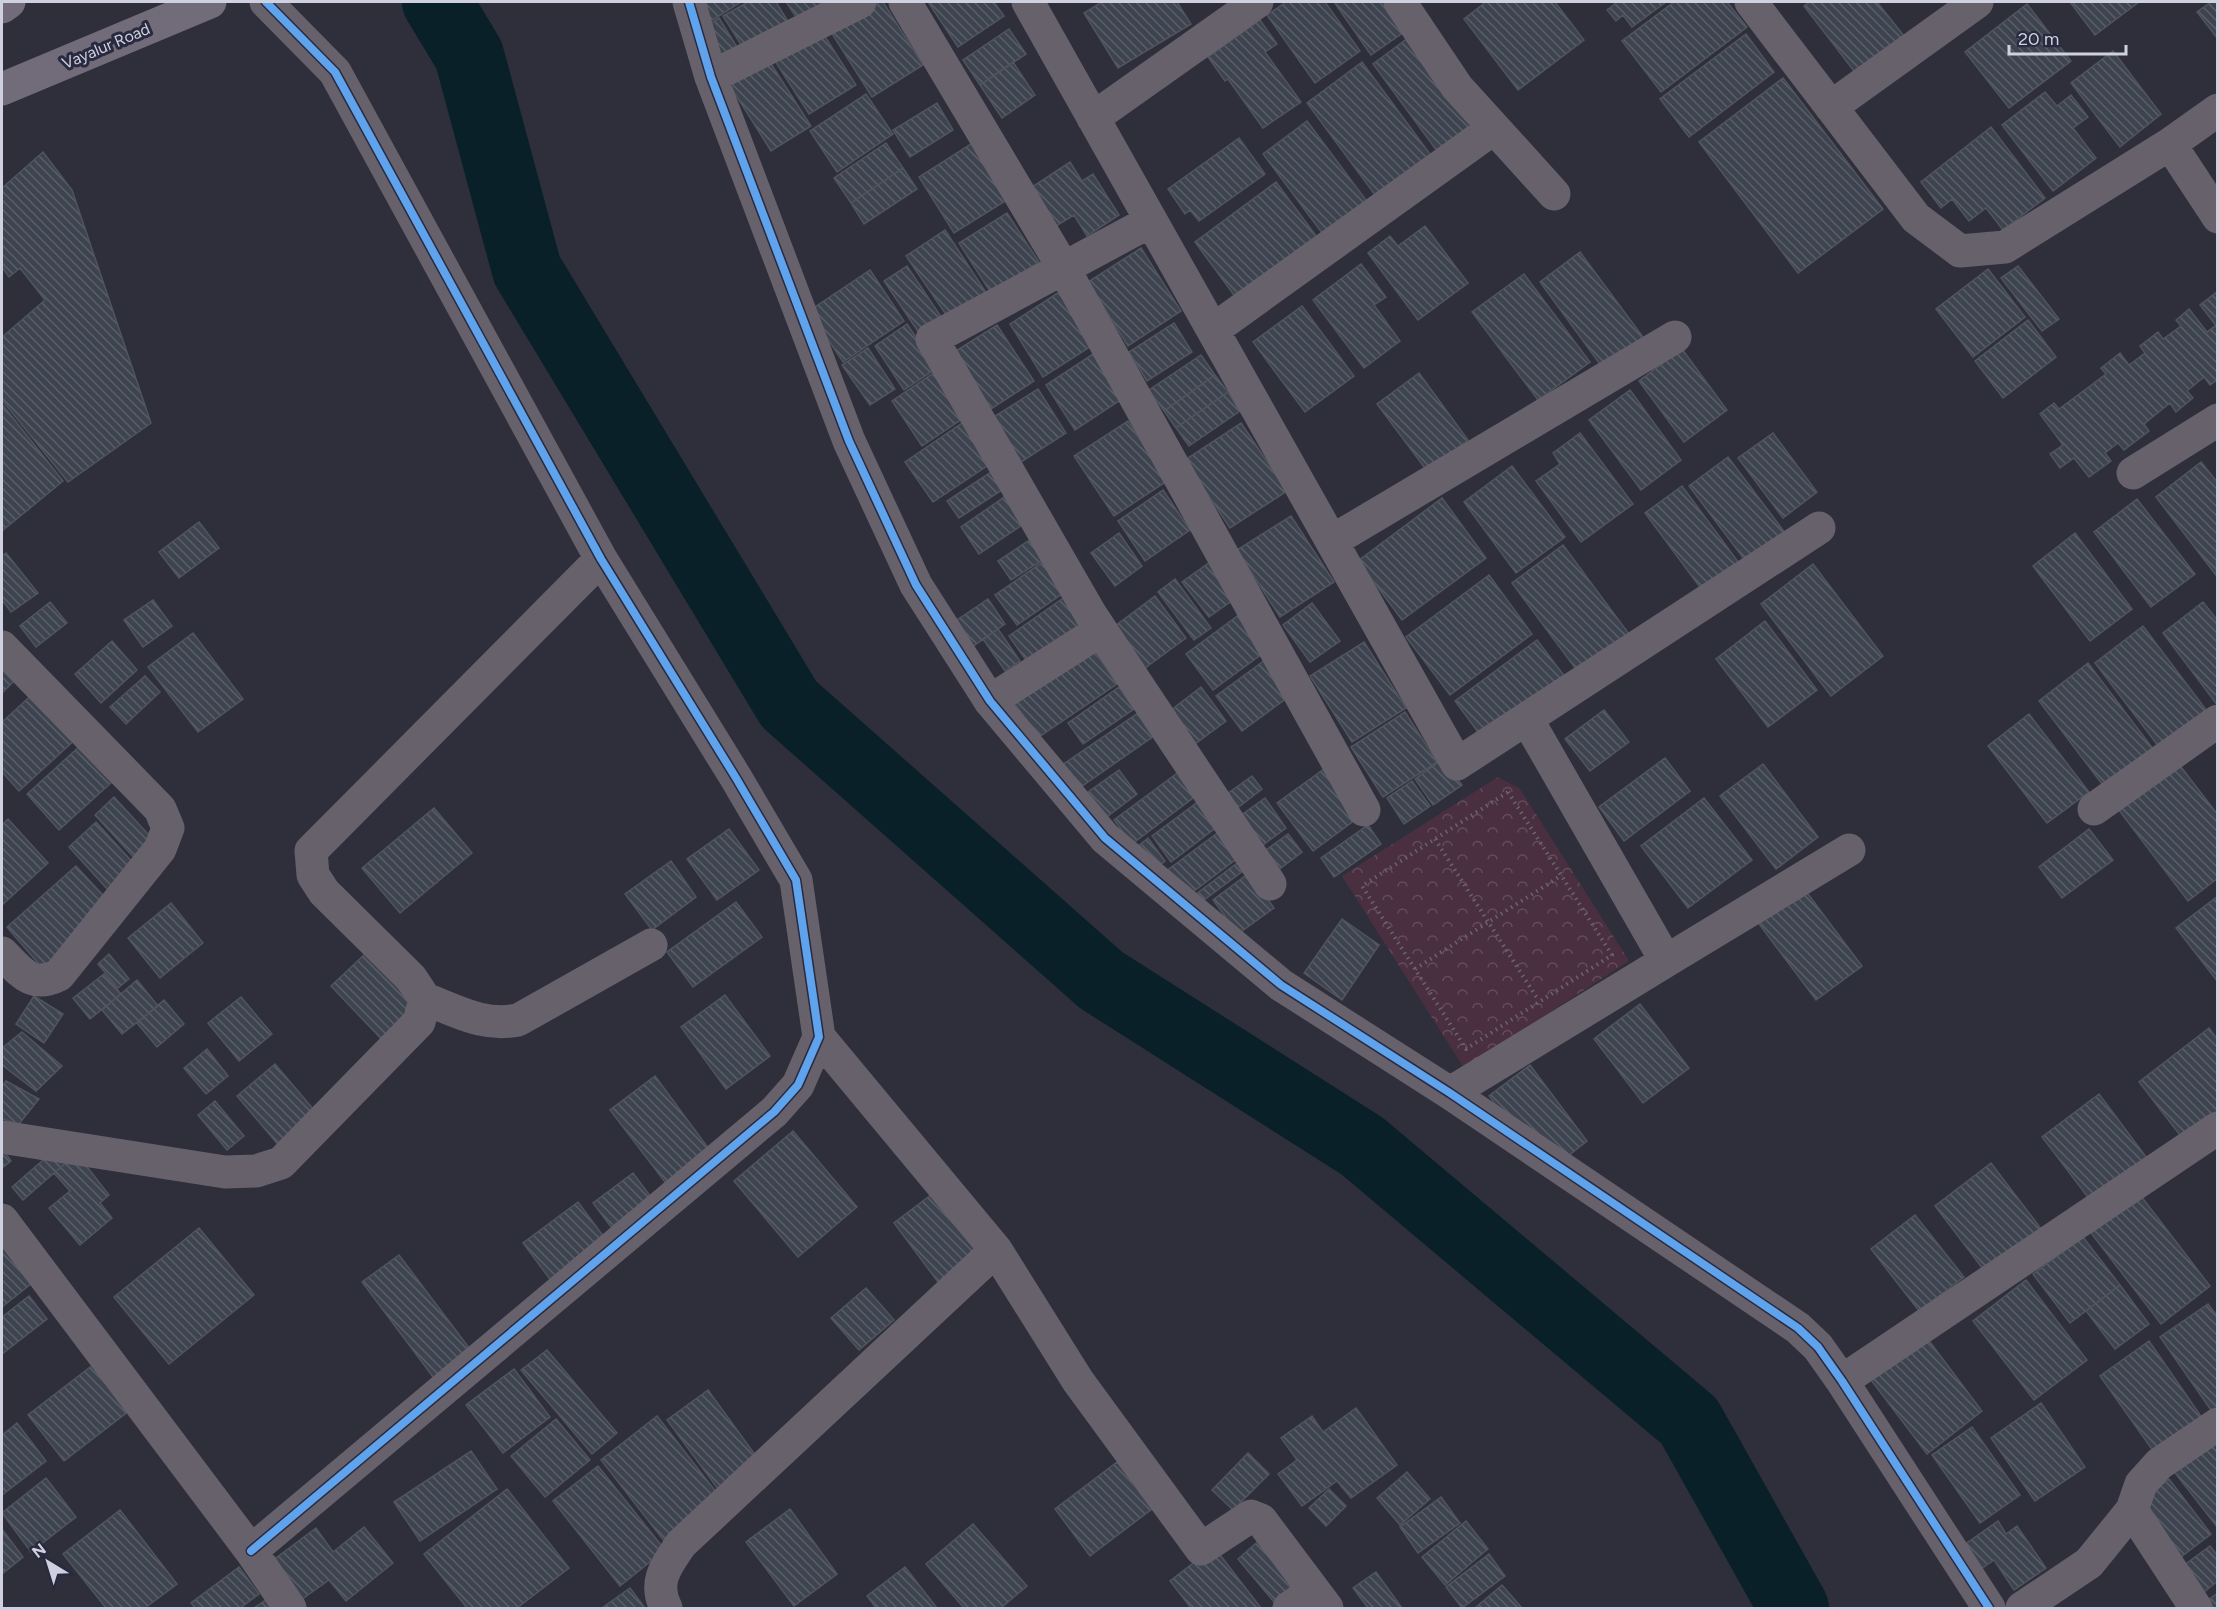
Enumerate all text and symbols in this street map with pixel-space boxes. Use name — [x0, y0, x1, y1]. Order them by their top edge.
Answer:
scale bar — [2009, 18, 2126, 56]
street label: Vayalur Road — [59, 19, 153, 73]
text: 20 m — [2018, 28, 2059, 50]
north arrow — [18, 1532, 78, 1592]
text: N — [28, 1539, 50, 1562]

